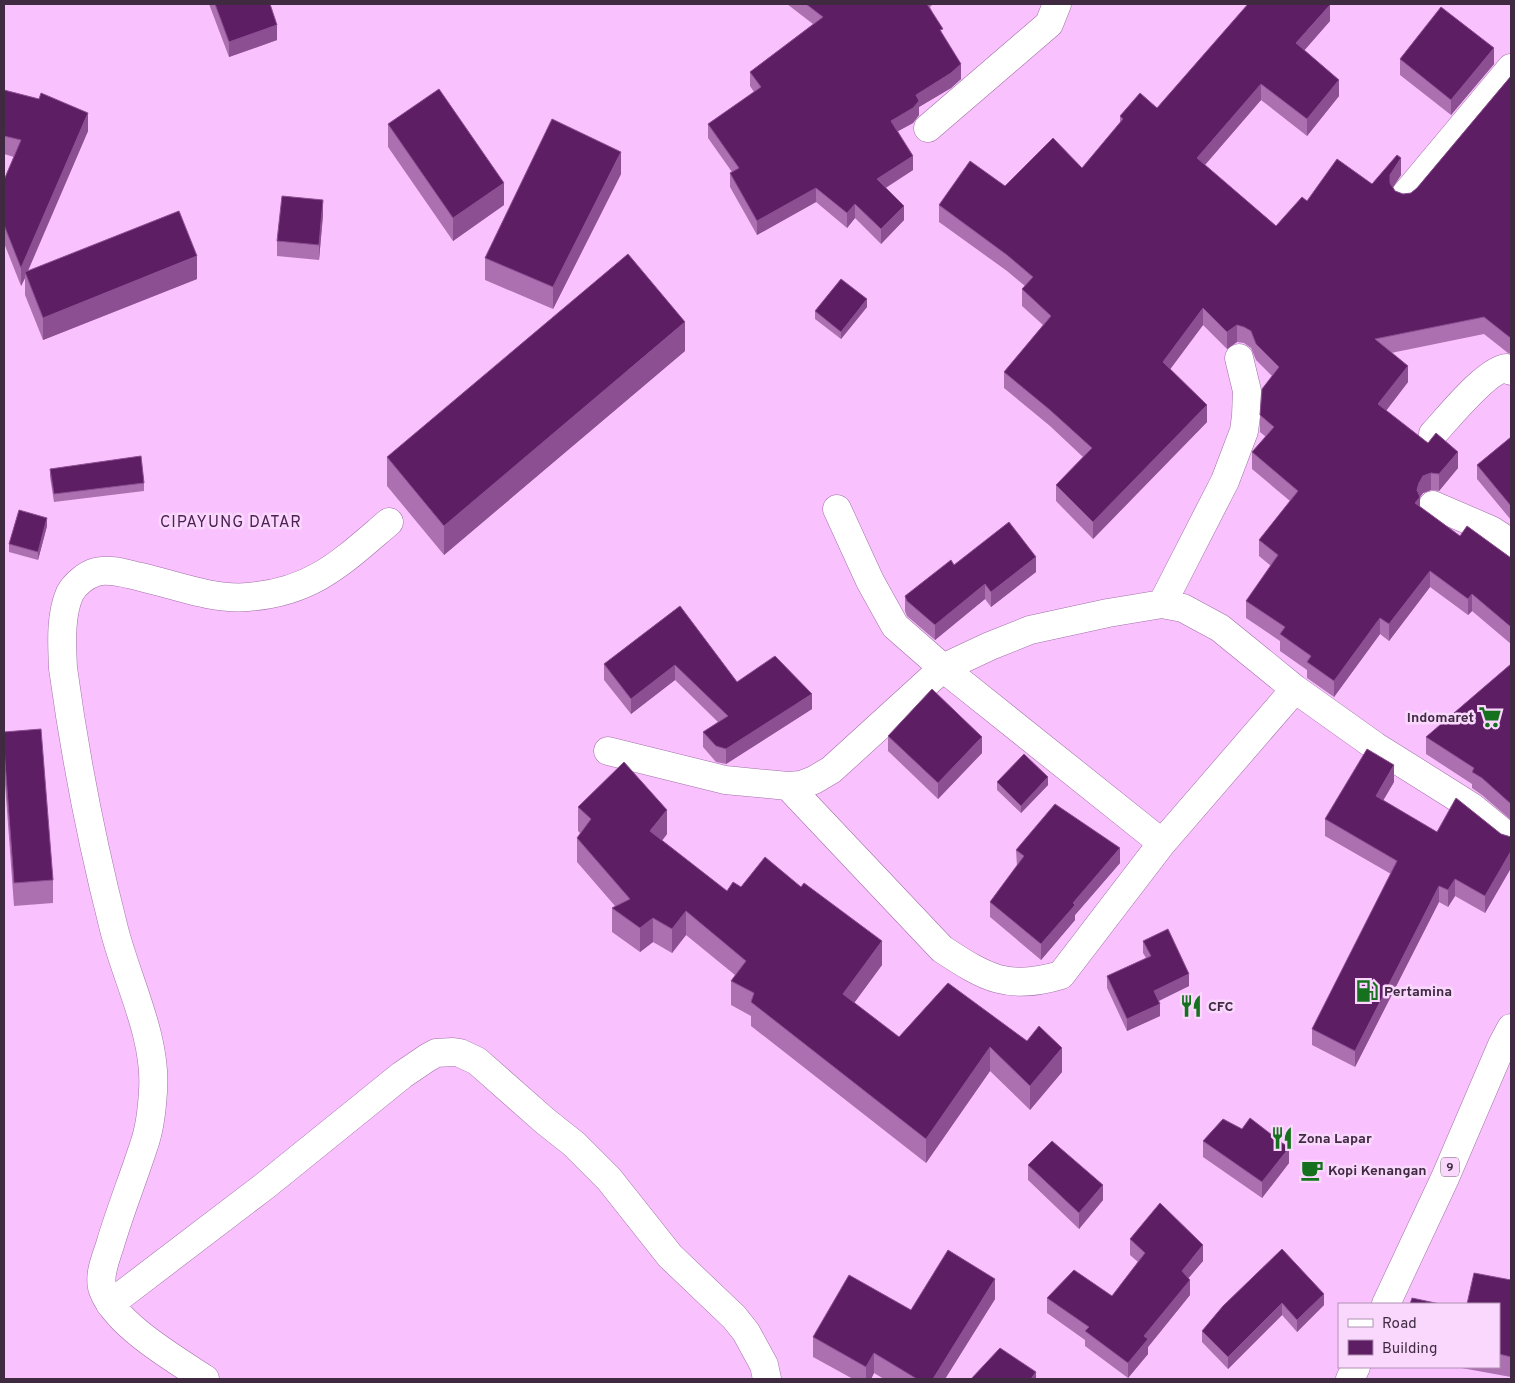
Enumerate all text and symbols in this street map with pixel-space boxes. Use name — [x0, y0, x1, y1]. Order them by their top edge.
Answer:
district label: CIPAYUNG DATAR — [160, 513, 302, 533]
supermarket icon: Indomaret — [1477, 704, 1503, 730]
place label: Indomaret — [1407, 710, 1474, 727]
fuel station icon: Pertamina — [1354, 978, 1380, 1004]
place label: Pertamina — [1384, 984, 1452, 1001]
restaurant icon: CFC — [1178, 993, 1204, 1019]
place label: CFC — [1208, 999, 1234, 1016]
restaurant icon: Zona Lapar — [1269, 1125, 1295, 1151]
place label: Zona Lapar — [1298, 1131, 1372, 1148]
cafe icon: Kopi Kenangan — [1299, 1157, 1325, 1183]
road number: 9 — [1441, 1158, 1459, 1176]
place label: Kopi Kenangan — [1328, 1163, 1427, 1180]
legend — [1338, 1303, 1500, 1368]
text: Road — [1382, 1315, 1417, 1334]
text: Building — [1382, 1340, 1437, 1359]

